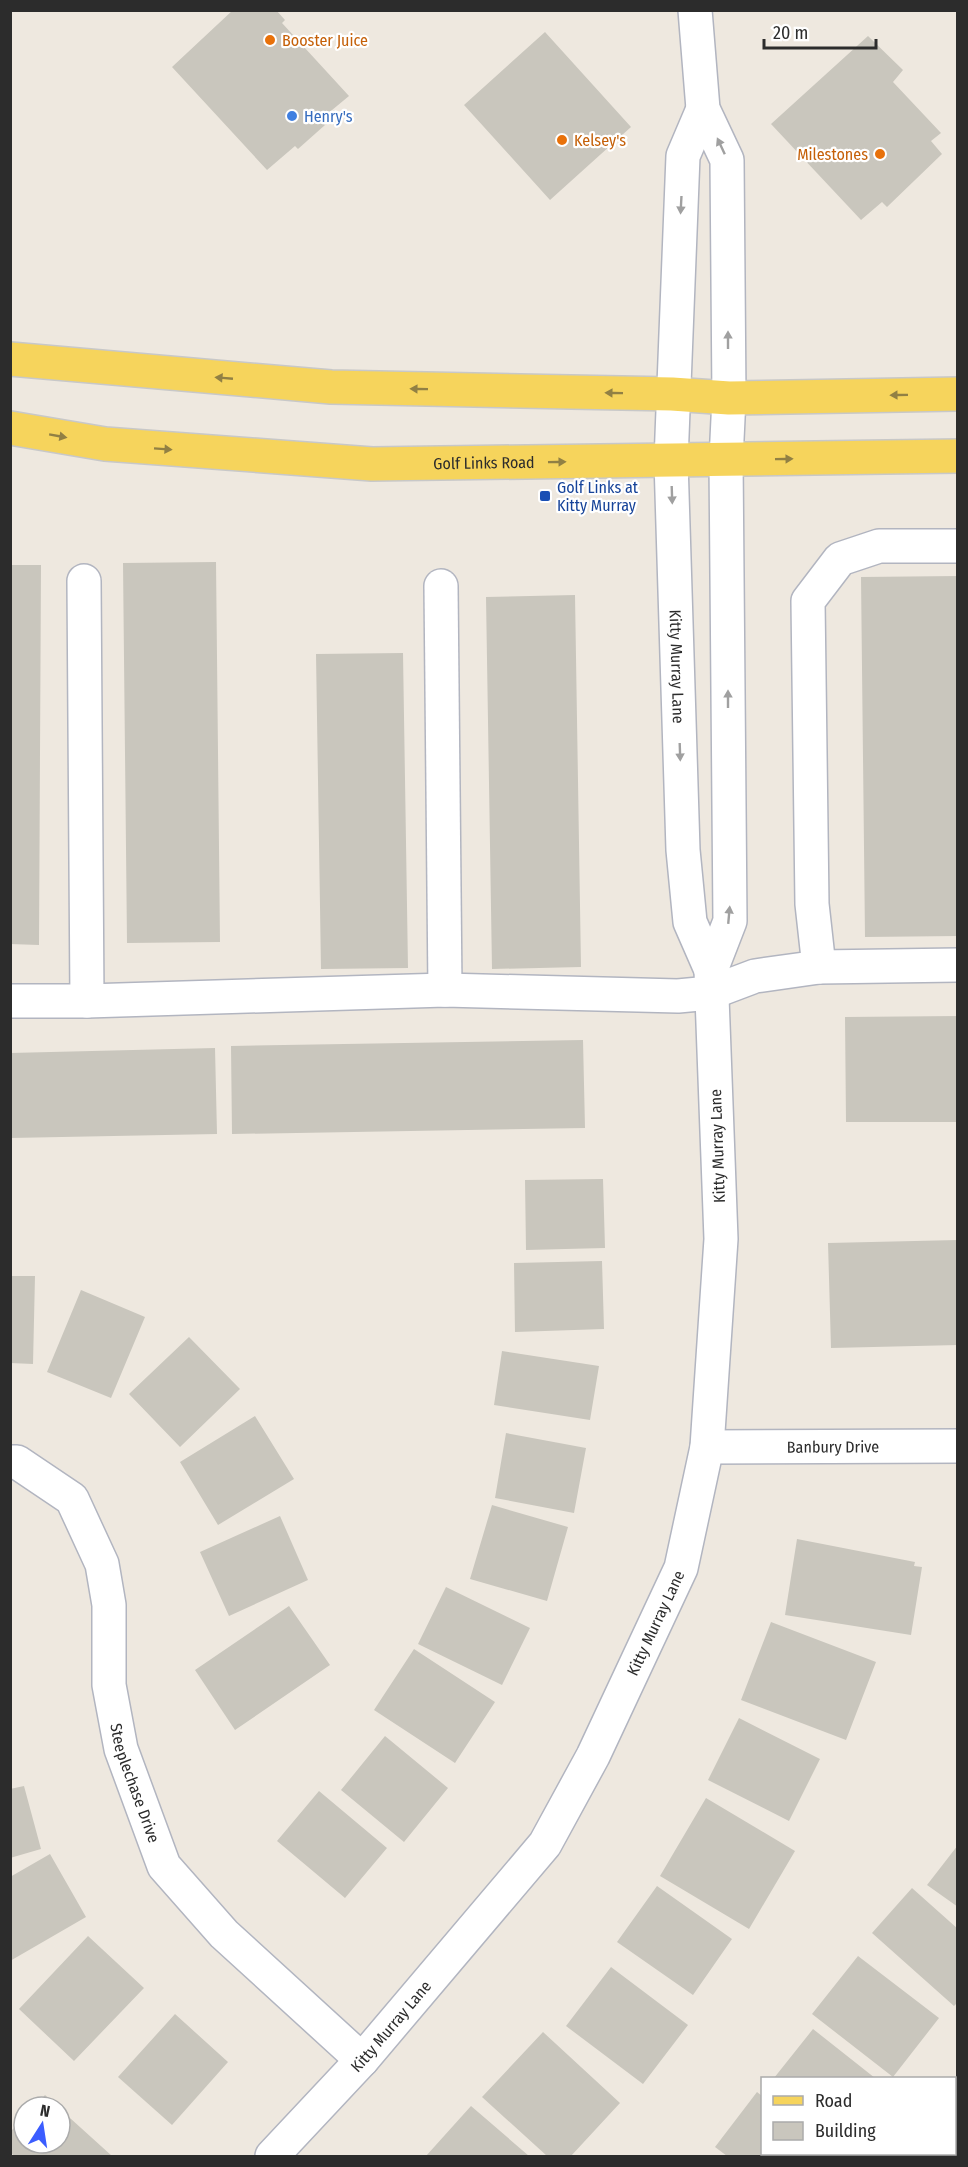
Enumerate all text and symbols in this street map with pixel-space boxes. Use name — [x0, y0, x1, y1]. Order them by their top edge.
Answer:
scale bar — [764, 12, 876, 50]
text: 20 m — [773, 22, 808, 44]
place label: Booster Juice — [282, 31, 368, 50]
marker: Booster Juice — [263, 33, 277, 47]
place label: Henry's — [304, 107, 353, 126]
marker: Henry's — [285, 109, 299, 123]
place label: Kelsey's — [574, 131, 626, 150]
marker: Kelsey's — [555, 133, 569, 147]
one-way arrow — [716, 138, 725, 155]
place label: Milestones — [797, 145, 868, 164]
marker: Milestones — [873, 147, 887, 161]
one-way arrow — [676, 196, 685, 215]
one-way arrow — [723, 330, 733, 349]
one-way arrow — [215, 373, 234, 383]
one-way arrow — [409, 384, 428, 394]
one-way arrow — [604, 388, 623, 398]
one-way arrow — [890, 390, 909, 400]
one-way arrow — [48, 432, 67, 441]
one-way arrow — [154, 444, 173, 453]
street label: Golf Links Road — [433, 453, 535, 473]
one-way arrow — [775, 454, 794, 463]
one-way arrow — [547, 457, 566, 467]
place label: Golf Links at Kitty Murray — [557, 478, 639, 515]
one-way arrow — [667, 485, 677, 504]
marker: Golf Links at Kitty Murray — [538, 489, 552, 503]
street label: Kitty Murray Lane — [666, 609, 688, 724]
one-way arrow — [723, 690, 733, 709]
one-way arrow — [675, 743, 685, 762]
one-way arrow — [724, 905, 734, 924]
street label: Kitty Murray Lane — [706, 1089, 729, 1203]
street label: Banbury Drive — [787, 1437, 879, 1457]
street label: Kitty Murray Lane — [623, 1567, 689, 1679]
street label: Steeplechase Drive — [106, 1722, 164, 1845]
street label: Kitty Murray Lane — [347, 1977, 435, 2076]
legend — [761, 2077, 956, 2155]
text: Road — [815, 2090, 852, 2112]
north arrow — [12, 2095, 72, 2155]
text: N — [38, 2101, 52, 2121]
text: Building — [815, 2120, 876, 2142]

